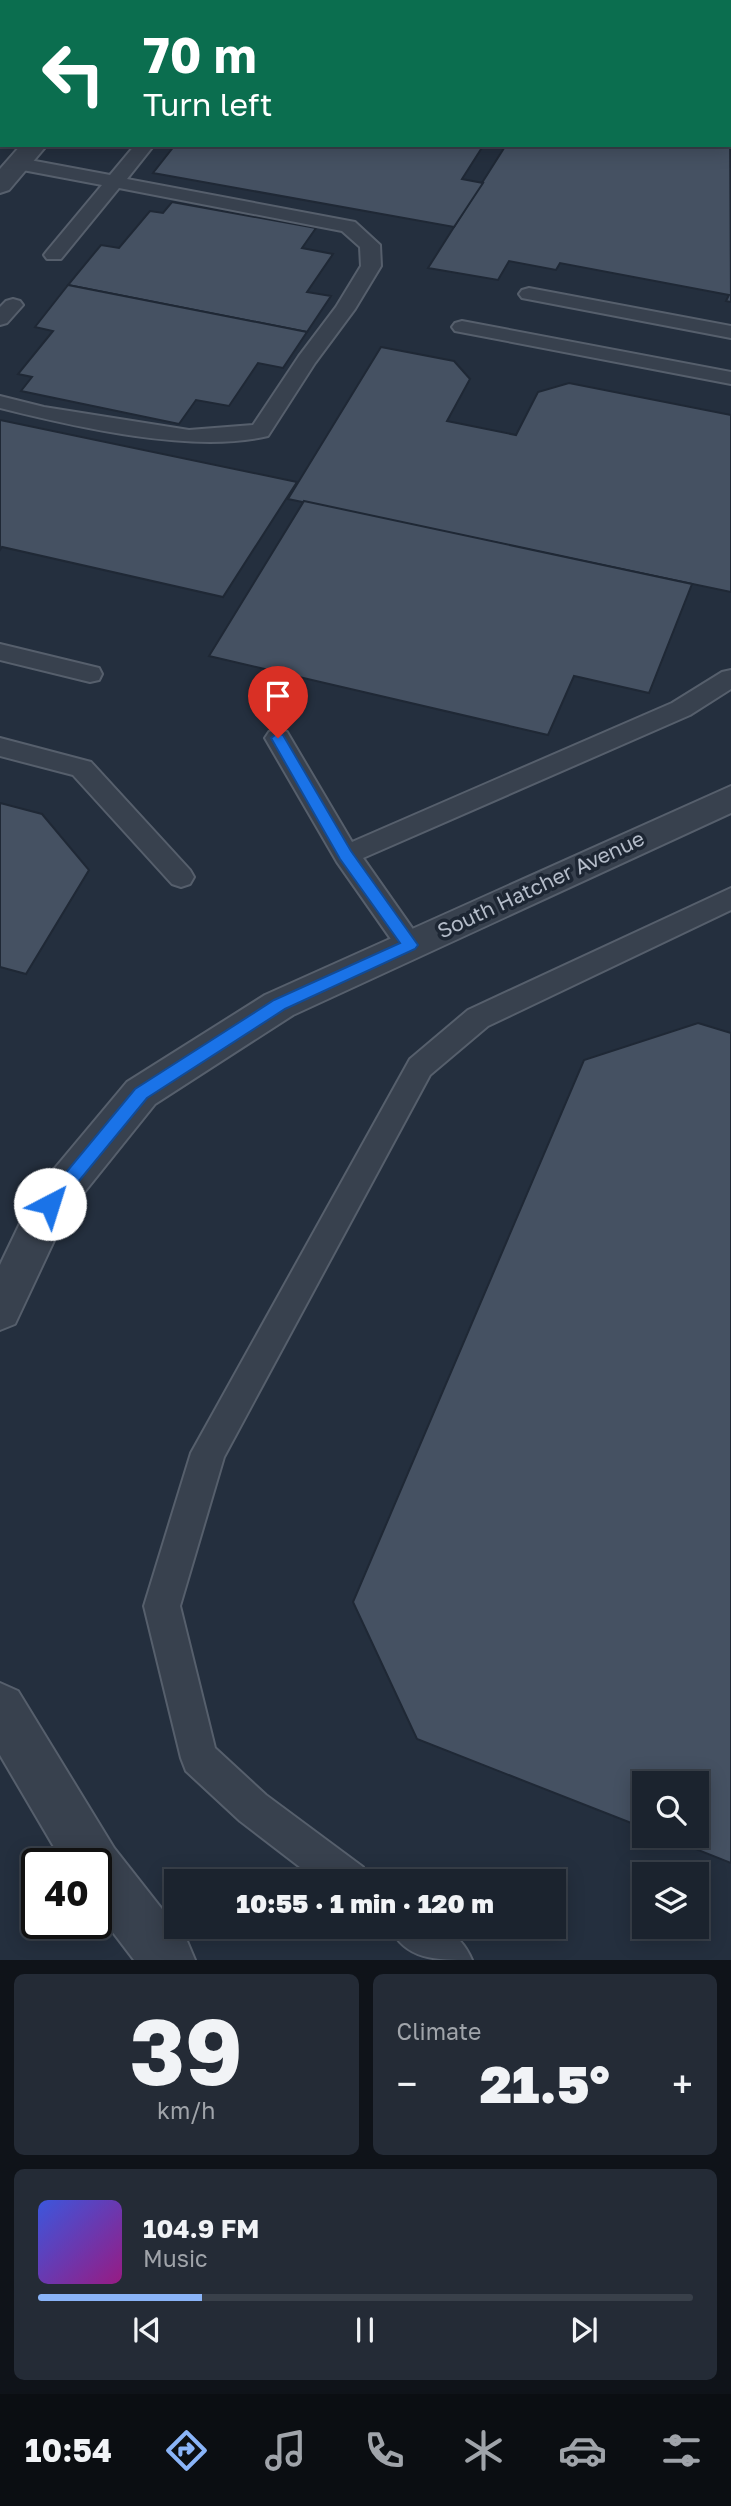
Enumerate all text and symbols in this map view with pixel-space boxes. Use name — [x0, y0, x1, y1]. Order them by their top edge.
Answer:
text: 70 m — [143, 25, 257, 84]
icon: left — [28, 28, 119, 119]
text: Turn left — [143, 85, 272, 123]
pin — [248, 666, 308, 738]
icon: arrive — [259, 677, 297, 715]
street label: South Hatcher Avenue — [433, 825, 648, 944]
position arrow — [13, 1167, 87, 1241]
map controls — [632, 1771, 709, 1939]
button: search — [632, 1771, 709, 1848]
speed limit sign: 40 — [21, 1848, 112, 1939]
button: layers — [632, 1862, 709, 1939]
text: 10:55 · 1 min · 120 m — [236, 1888, 494, 1919]
text: 39 — [130, 1996, 243, 2105]
text: Climate — [397, 2017, 481, 2045]
text: 21.5° — [480, 2052, 610, 2114]
text: − — [397, 2061, 417, 2106]
text: + — [672, 2061, 693, 2106]
text: km/h — [157, 2096, 216, 2124]
text: 104.9 FM — [143, 2213, 259, 2244]
text: Music — [143, 2244, 208, 2272]
icon: previous — [128, 2311, 166, 2349]
icon: pause — [346, 2311, 384, 2349]
icon: next — [565, 2311, 603, 2349]
icon: directions — [162, 2426, 211, 2475]
icon: music — [261, 2426, 310, 2475]
icon: phone — [360, 2426, 409, 2475]
icon: climate — [459, 2426, 508, 2475]
icon: car — [558, 2426, 607, 2475]
icon: filters — [657, 2426, 706, 2475]
text: 10:54 — [25, 2431, 112, 2469]

